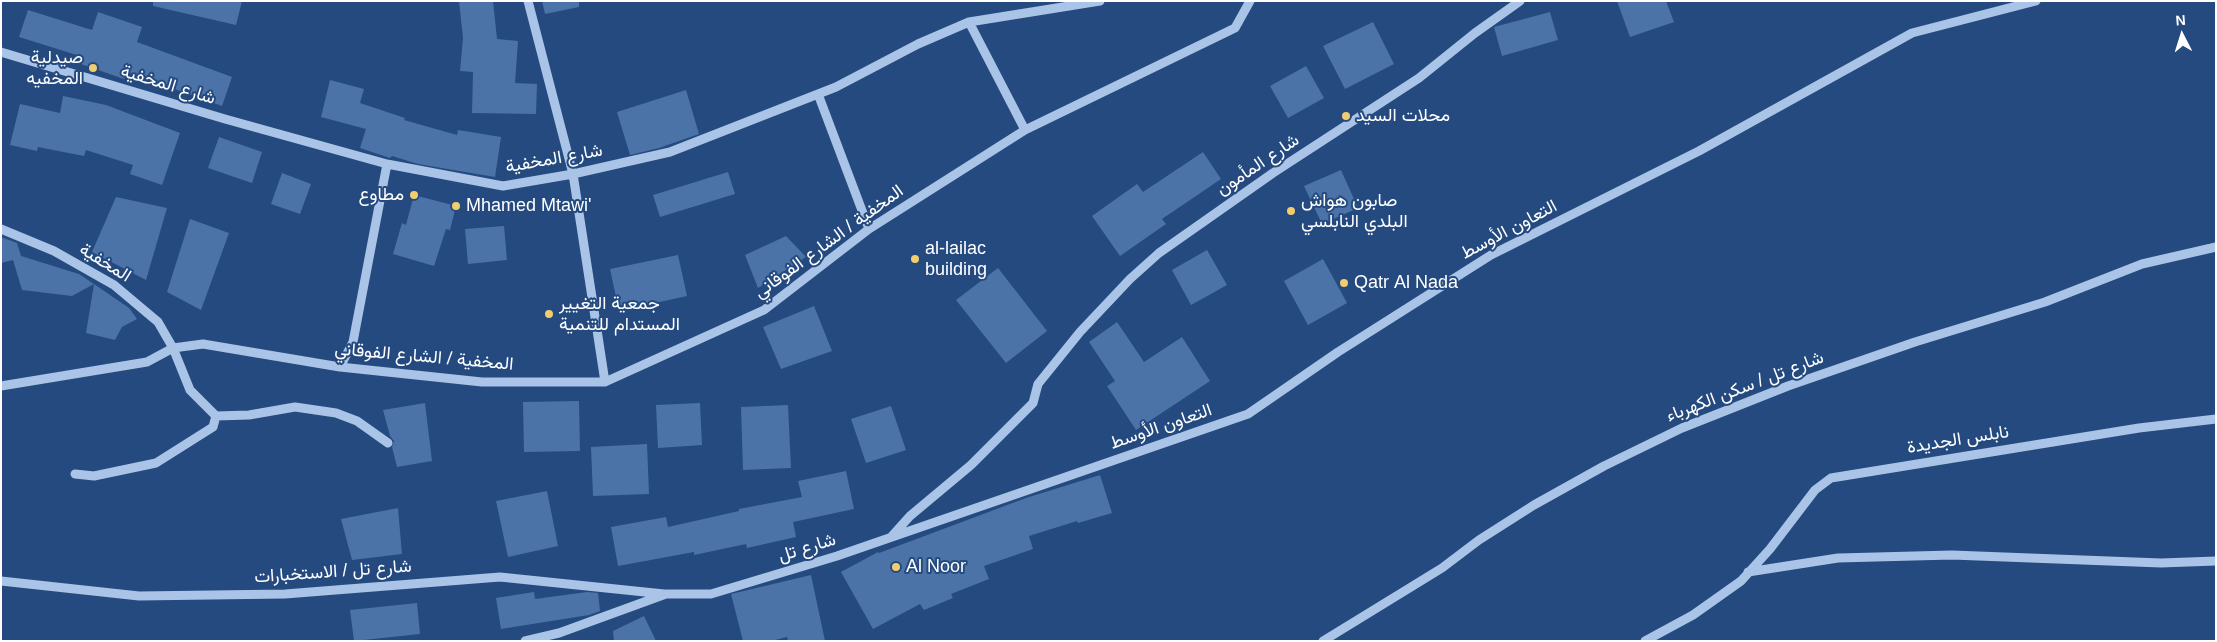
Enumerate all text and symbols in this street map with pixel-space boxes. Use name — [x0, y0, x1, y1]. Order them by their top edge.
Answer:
north arrow — [2157, 10, 2207, 60]
text: N — [2175, 12, 2186, 28]
place label: صيدلية المخفيه — [26, 47, 83, 90]
street label: شارع المخفية — [118, 60, 218, 110]
marker: صيدلية المخفيه — [87, 62, 99, 74]
place label: محلات السيد — [1356, 105, 1450, 127]
marker: محلات السيد — [1340, 110, 1352, 122]
street label: شارع المأمون — [1212, 129, 1304, 201]
street label: شارع المخفية — [504, 140, 604, 178]
street label: المخفية / الشارع الفوقاني — [750, 181, 908, 303]
place label: مطاوع — [358, 184, 404, 206]
marker: مطاوع — [408, 189, 420, 201]
place label: صابون هواش البلدي النابلسي — [1301, 190, 1408, 232]
place label: Mhamed Mtawi' — [466, 195, 591, 217]
street label: التعاون الأوسط — [1457, 196, 1561, 264]
marker: Mhamed Mtawi' — [450, 200, 462, 212]
marker: صابون هواش البلدي النابلسي — [1285, 205, 1297, 217]
place label: al-lailac building — [925, 238, 987, 280]
street label: المخفية — [75, 239, 135, 287]
marker: al-lailac building — [909, 253, 921, 265]
place label: Qatr Al Nada — [1354, 272, 1458, 294]
marker: Qatr Al Nada — [1338, 277, 1350, 289]
place label: جمعية التغيير المستدام للتنمية — [559, 293, 680, 336]
marker: جمعية التغيير المستدام للتنمية — [543, 308, 555, 320]
street label: المخفية / الشارع الفوقاني — [334, 338, 514, 376]
street label: شارع تل / سكن الكهرباء — [1663, 347, 1827, 427]
street label: التعاون الأوسط — [1107, 399, 1215, 455]
street label: نابلس الجديدة — [1905, 421, 2011, 459]
street label: شارع تل — [776, 529, 838, 567]
street label: شارع تل / الاستخبارات — [254, 556, 412, 588]
place label: Al Noor — [906, 556, 966, 578]
marker: Al Noor — [890, 561, 902, 573]

